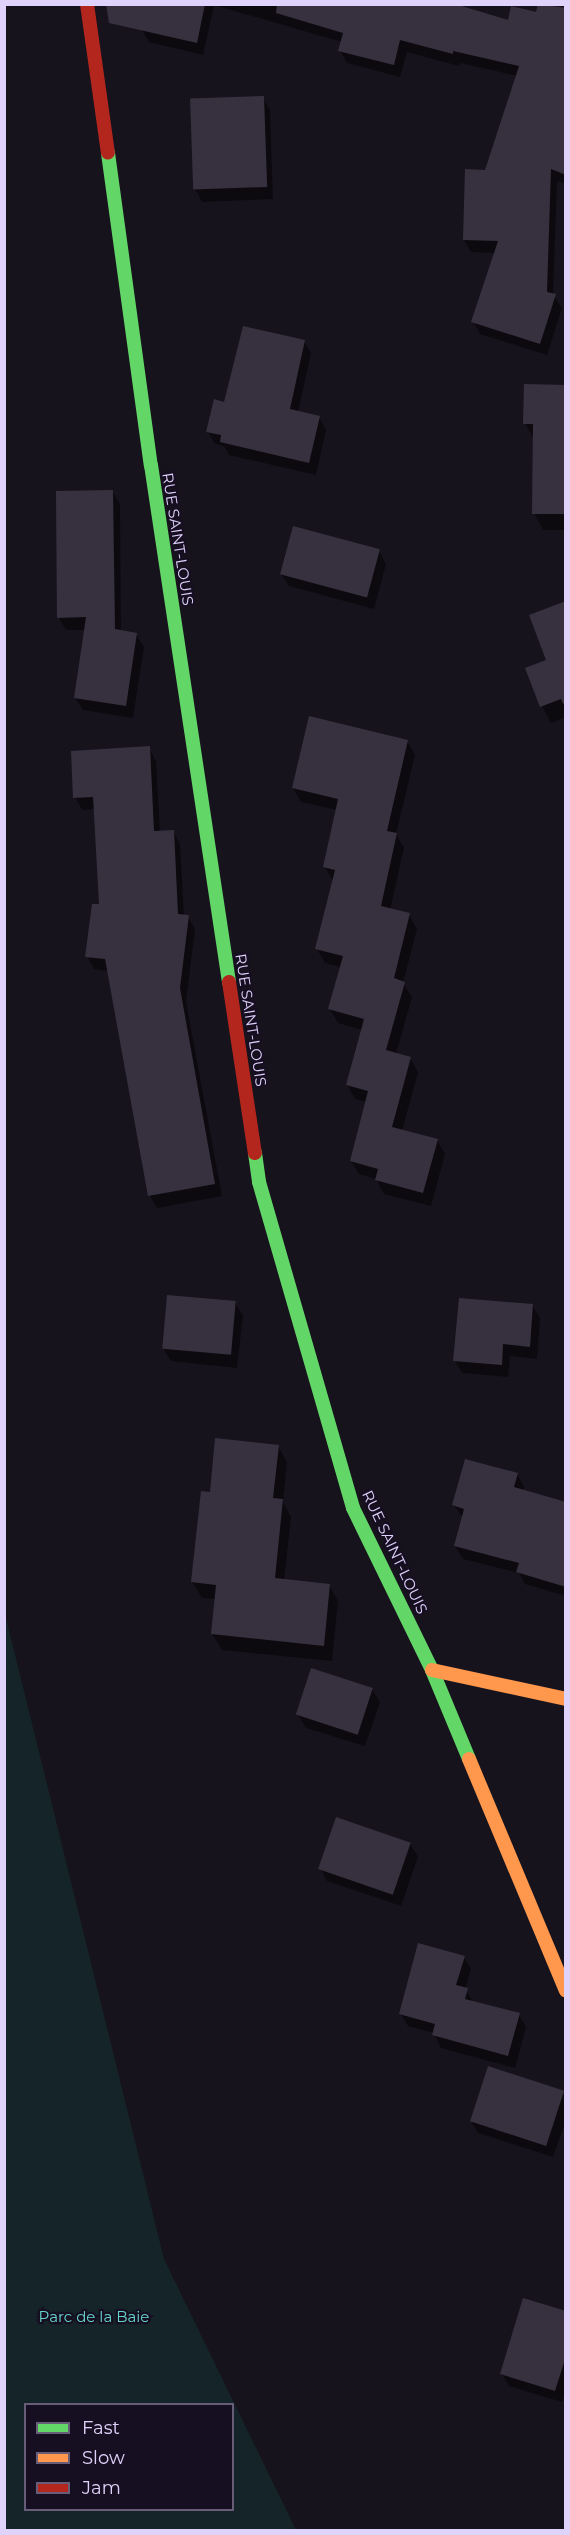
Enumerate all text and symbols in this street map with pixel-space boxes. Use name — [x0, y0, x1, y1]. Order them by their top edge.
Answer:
street label: RUE SAINT-LOUIS — [159, 471, 197, 607]
street label: RUE SAINT-LOUIS — [232, 952, 270, 1088]
street label: RUE SAINT-LOUIS — [359, 1487, 431, 1617]
park label: Parc de la Baie — [39, 2308, 149, 2326]
legend — [24, 2403, 234, 2511]
text: Fast — [82, 2417, 120, 2439]
text: Slow — [82, 2447, 125, 2469]
text: Jam — [82, 2477, 121, 2499]

